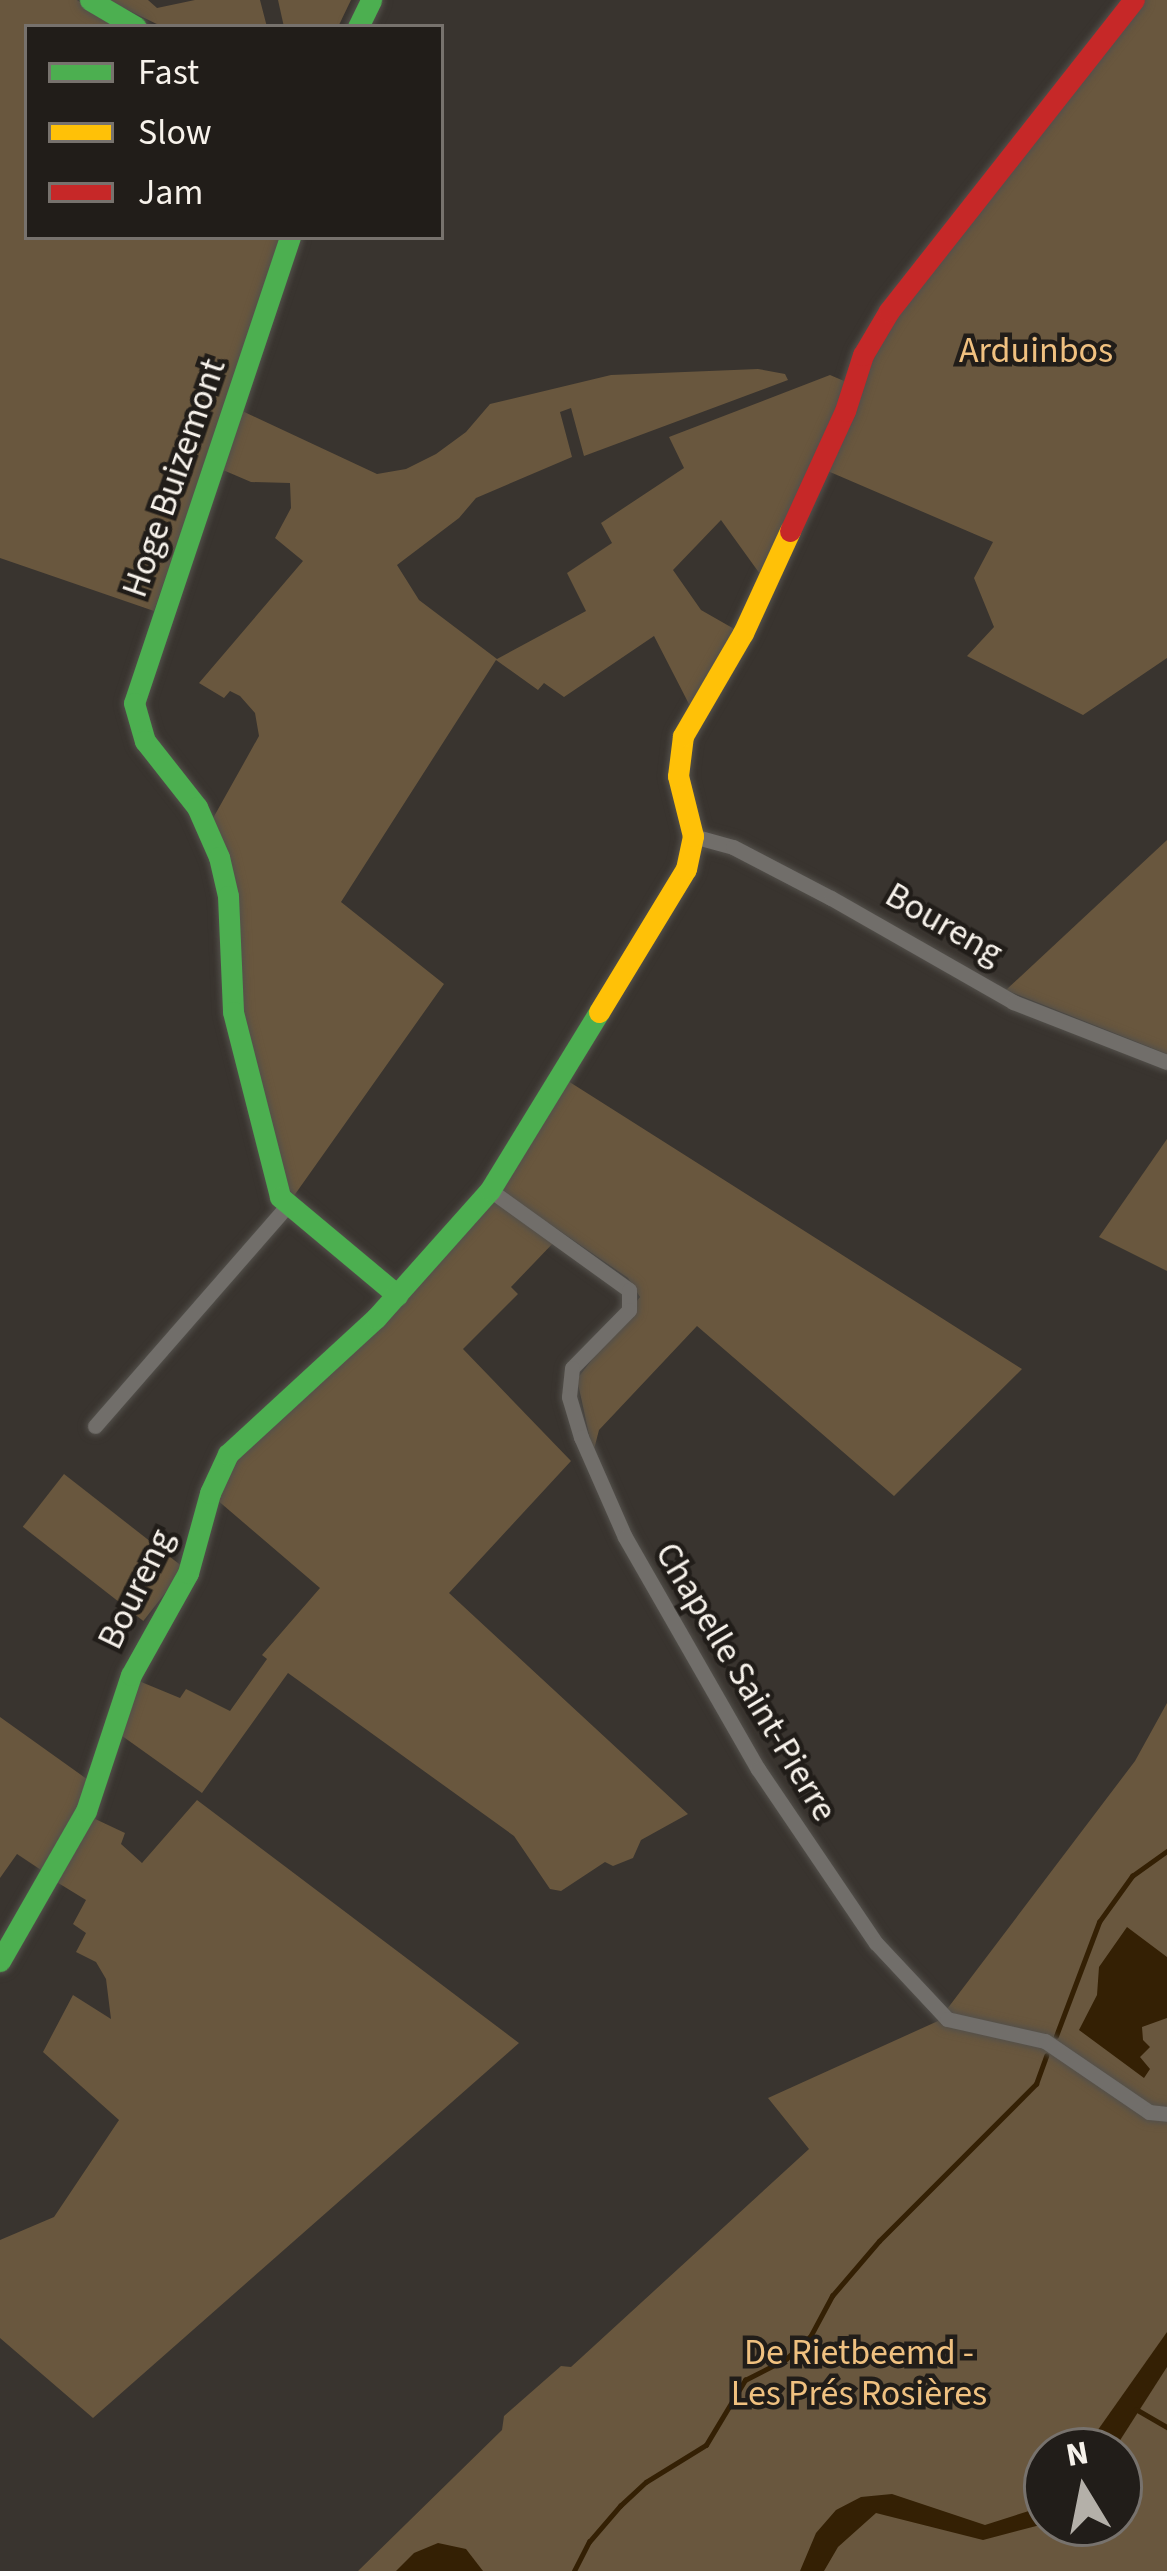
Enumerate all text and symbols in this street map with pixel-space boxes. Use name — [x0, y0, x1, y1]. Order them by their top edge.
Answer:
legend — [24, 24, 444, 240]
text: Fast — [138, 47, 199, 98]
text: Slow — [138, 107, 212, 158]
text: Jam — [138, 167, 203, 218]
park label: Arduinbos — [959, 329, 1113, 373]
street label: Hoge Buizemont — [113, 353, 235, 603]
street label: Boureng — [878, 873, 1010, 975]
street label: Boureng — [89, 1522, 183, 1656]
street label: Chapelle Saint-Pierre — [646, 1535, 846, 1829]
park label: De Rietbeemd - Les Prés Rosières — [731, 2330, 987, 2415]
north arrow — [1023, 2427, 1143, 2547]
text: N — [1062, 2429, 1092, 2479]

